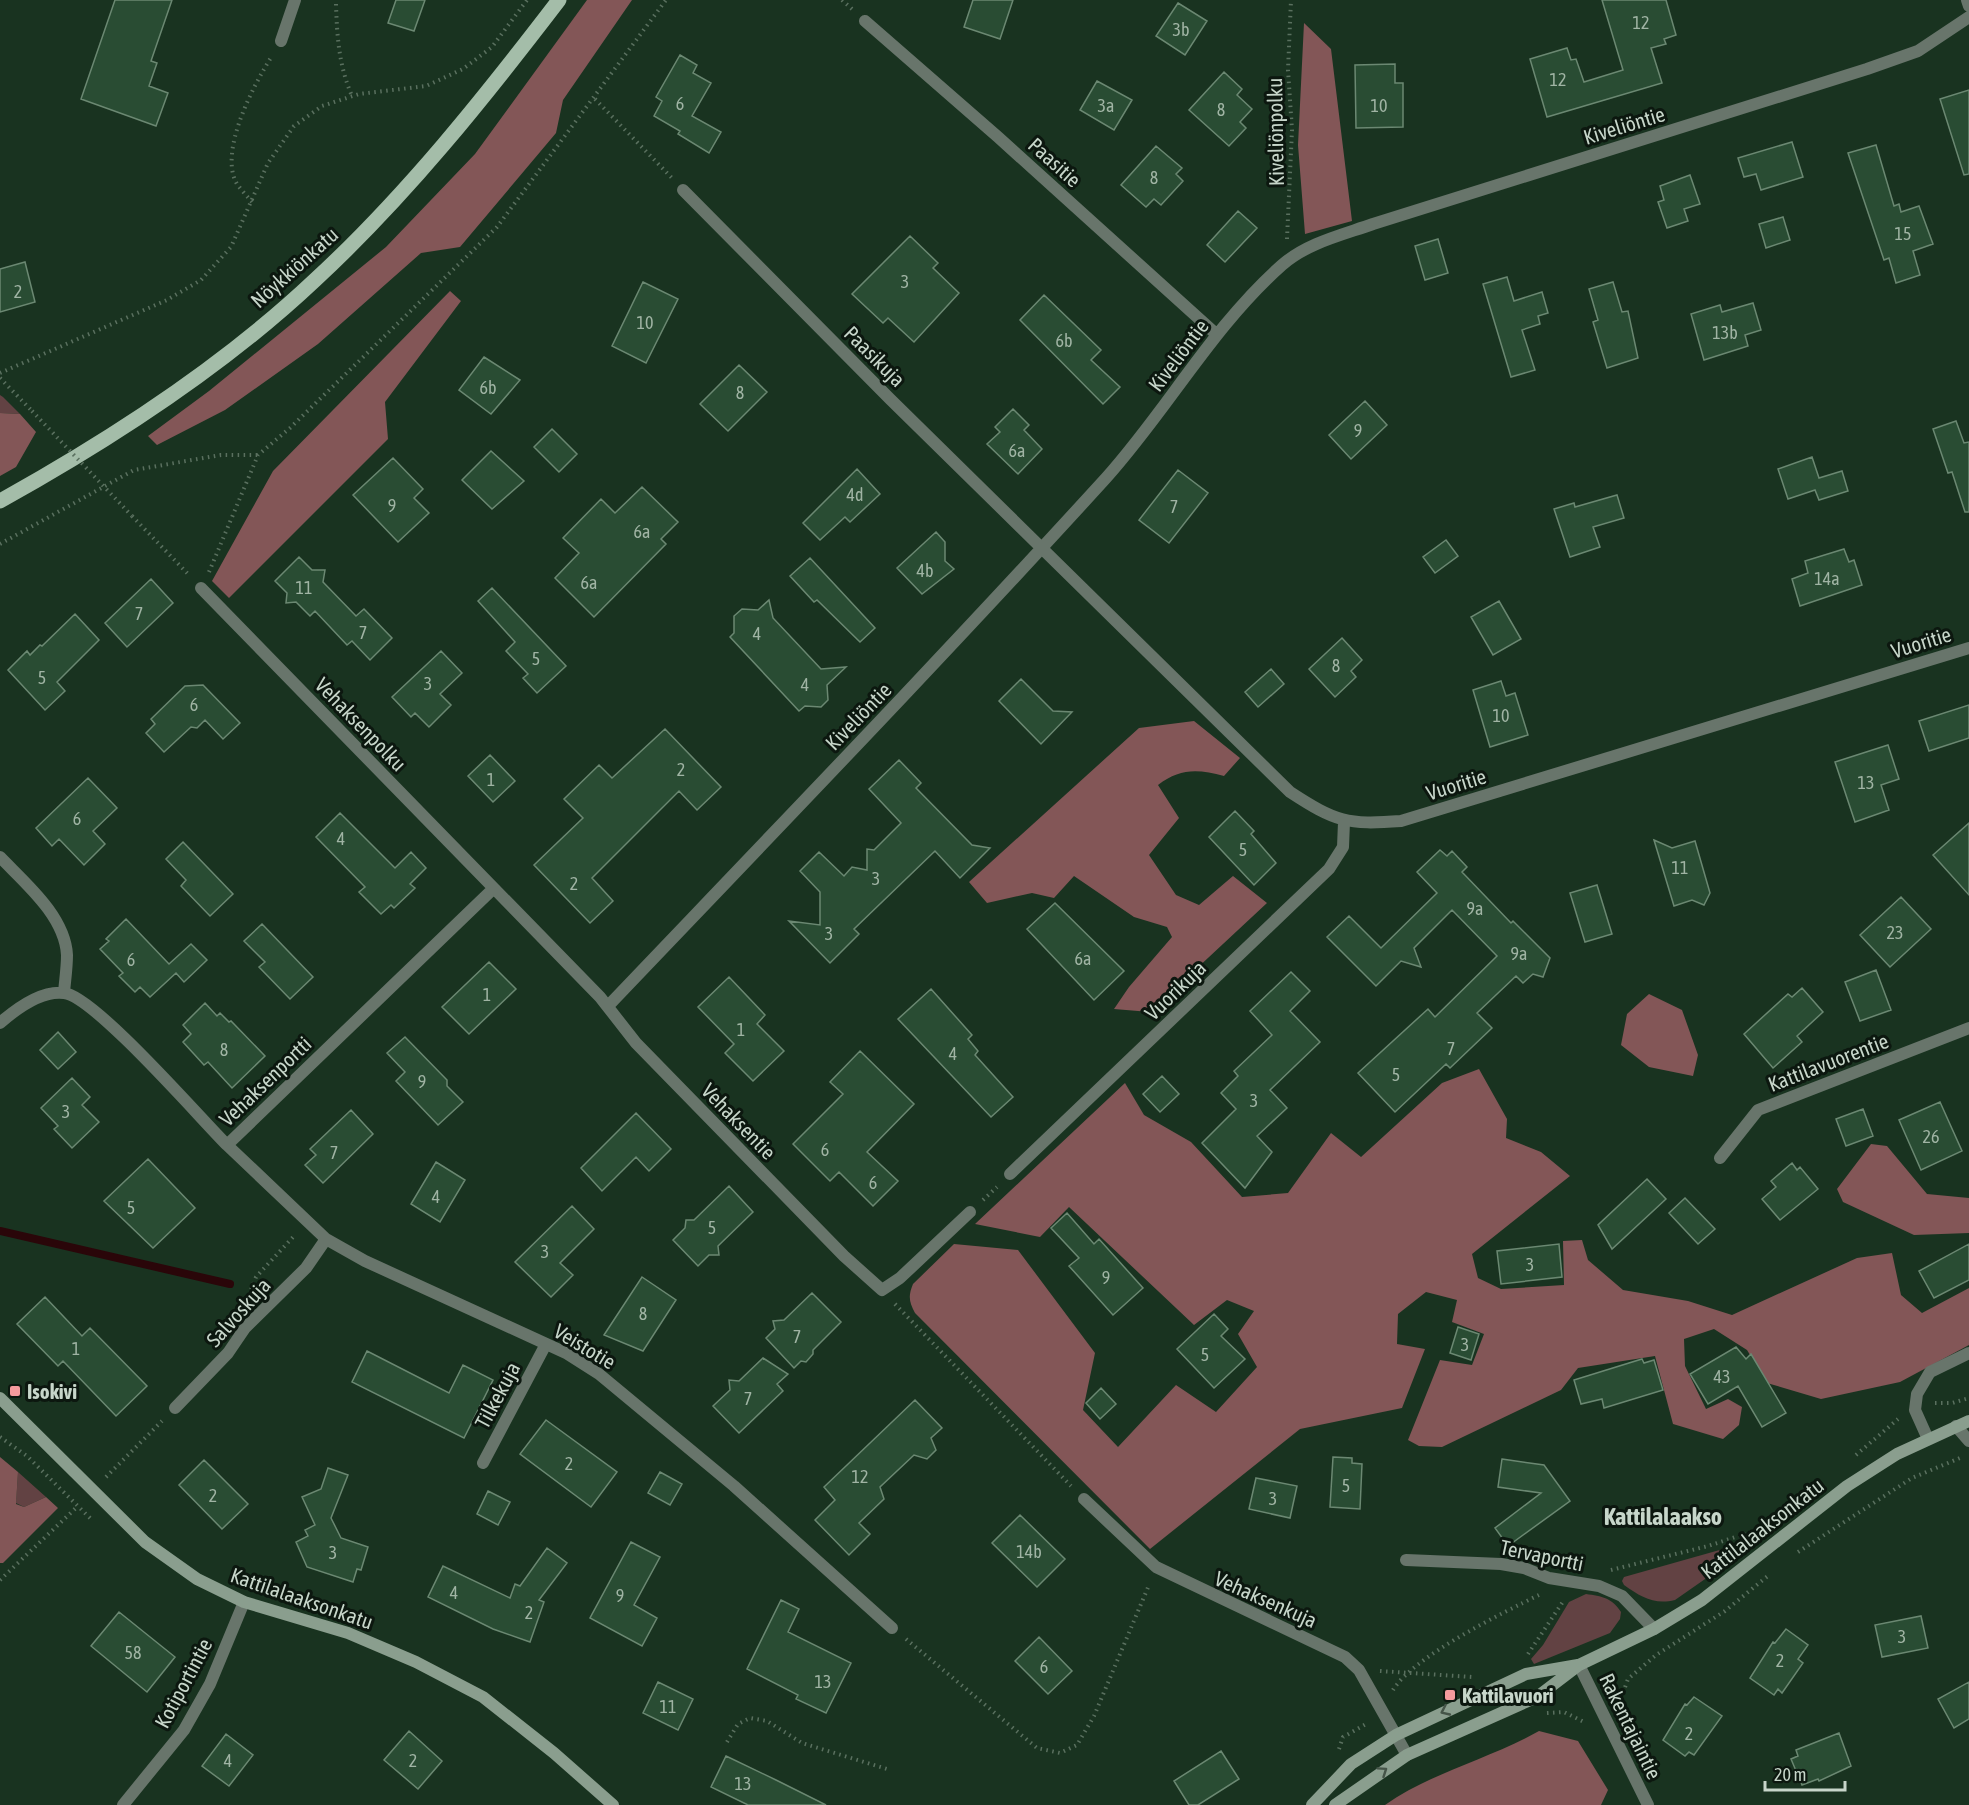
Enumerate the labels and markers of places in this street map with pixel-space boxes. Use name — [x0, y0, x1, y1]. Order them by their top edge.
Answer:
place label: Isokivi — [27, 1379, 77, 1403]
marker: Isokivi — [8, 1384, 22, 1398]
place label: Kattilavuori — [1462, 1683, 1554, 1707]
marker: Kattilavuori — [1443, 1688, 1457, 1702]

